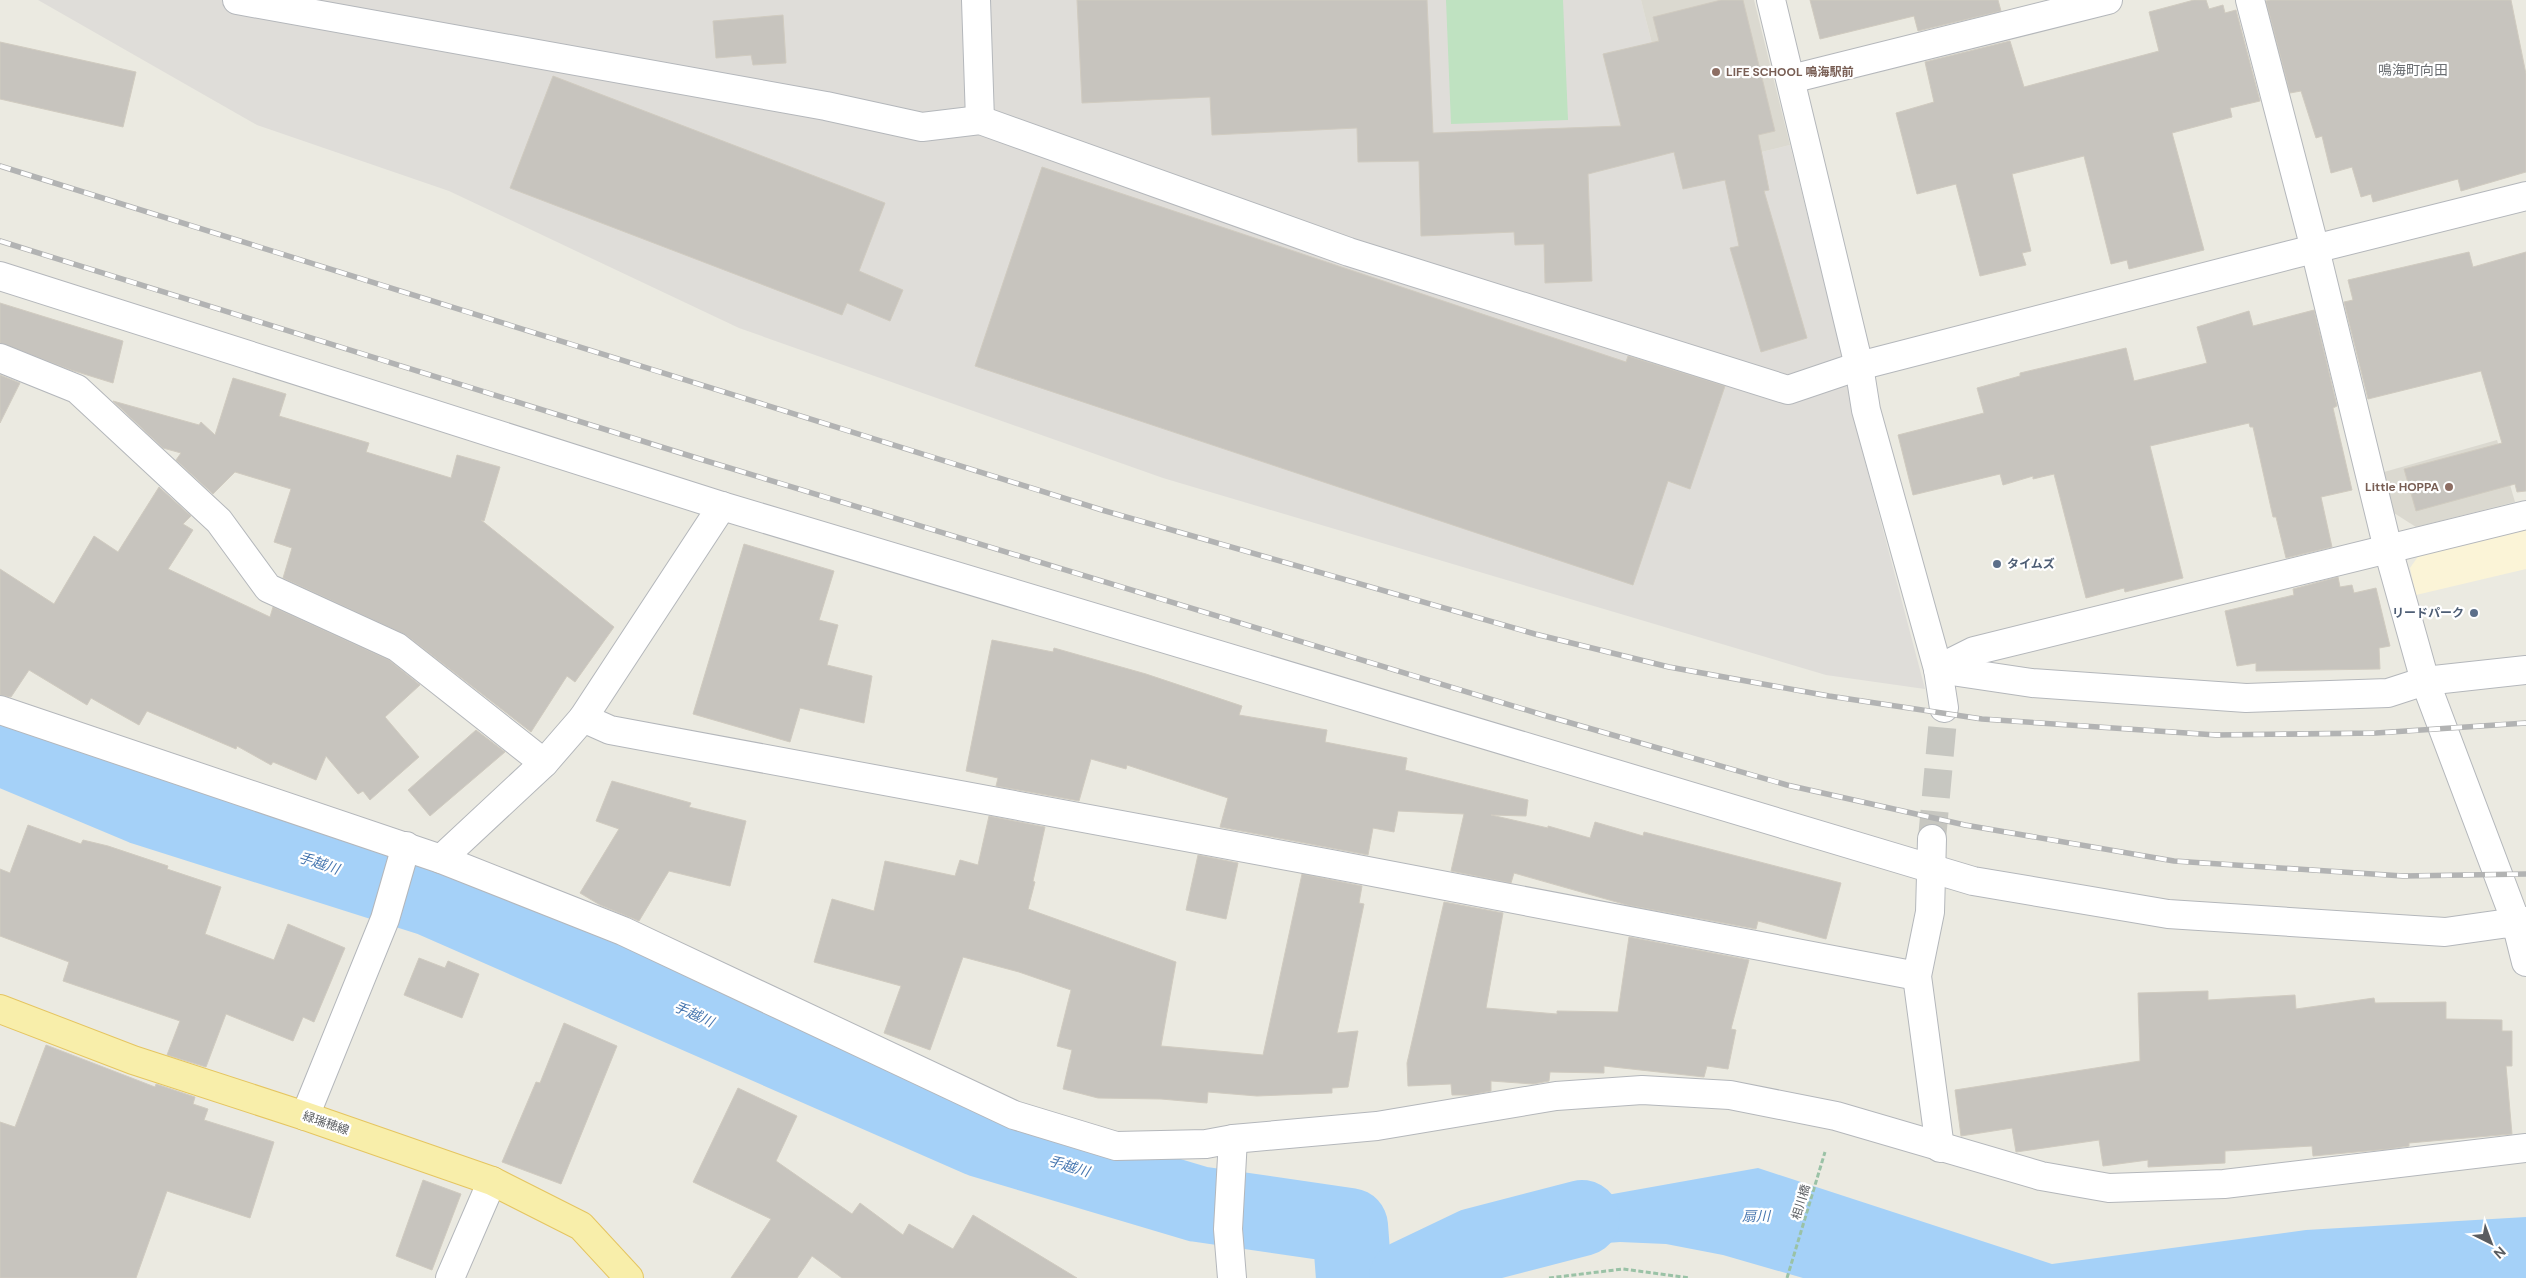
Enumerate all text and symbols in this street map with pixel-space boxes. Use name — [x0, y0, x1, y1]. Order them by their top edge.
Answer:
district label: 鳴海町向田 — [2378, 61, 2448, 79]
place label: LIFE SCHOOL 鳴海駅前 — [1726, 64, 1853, 80]
marker: LIFE SCHOOL 鳴海駅前 — [1710, 66, 1722, 78]
place label: Little HOPPA — [2365, 479, 2439, 495]
marker: Little HOPPA — [2443, 481, 2455, 493]
place label: タイムズ — [2007, 556, 2055, 572]
marker: タイムズ — [1991, 558, 2003, 570]
place label: リードパーク — [2392, 605, 2464, 621]
marker: リードパーク — [2468, 607, 2480, 619]
water label: 手越川 — [296, 848, 344, 879]
water label: 手越川 — [671, 997, 719, 1032]
street label: 緑瑞穂線 — [301, 1108, 351, 1138]
water label: 手越川 — [1046, 1151, 1094, 1181]
street label: 相川橋 — [1788, 1182, 1814, 1222]
water label: 扇川 — [1742, 1207, 1772, 1225]
north arrow — [2466, 1218, 2516, 1268]
text: N — [2490, 1243, 2510, 1263]

